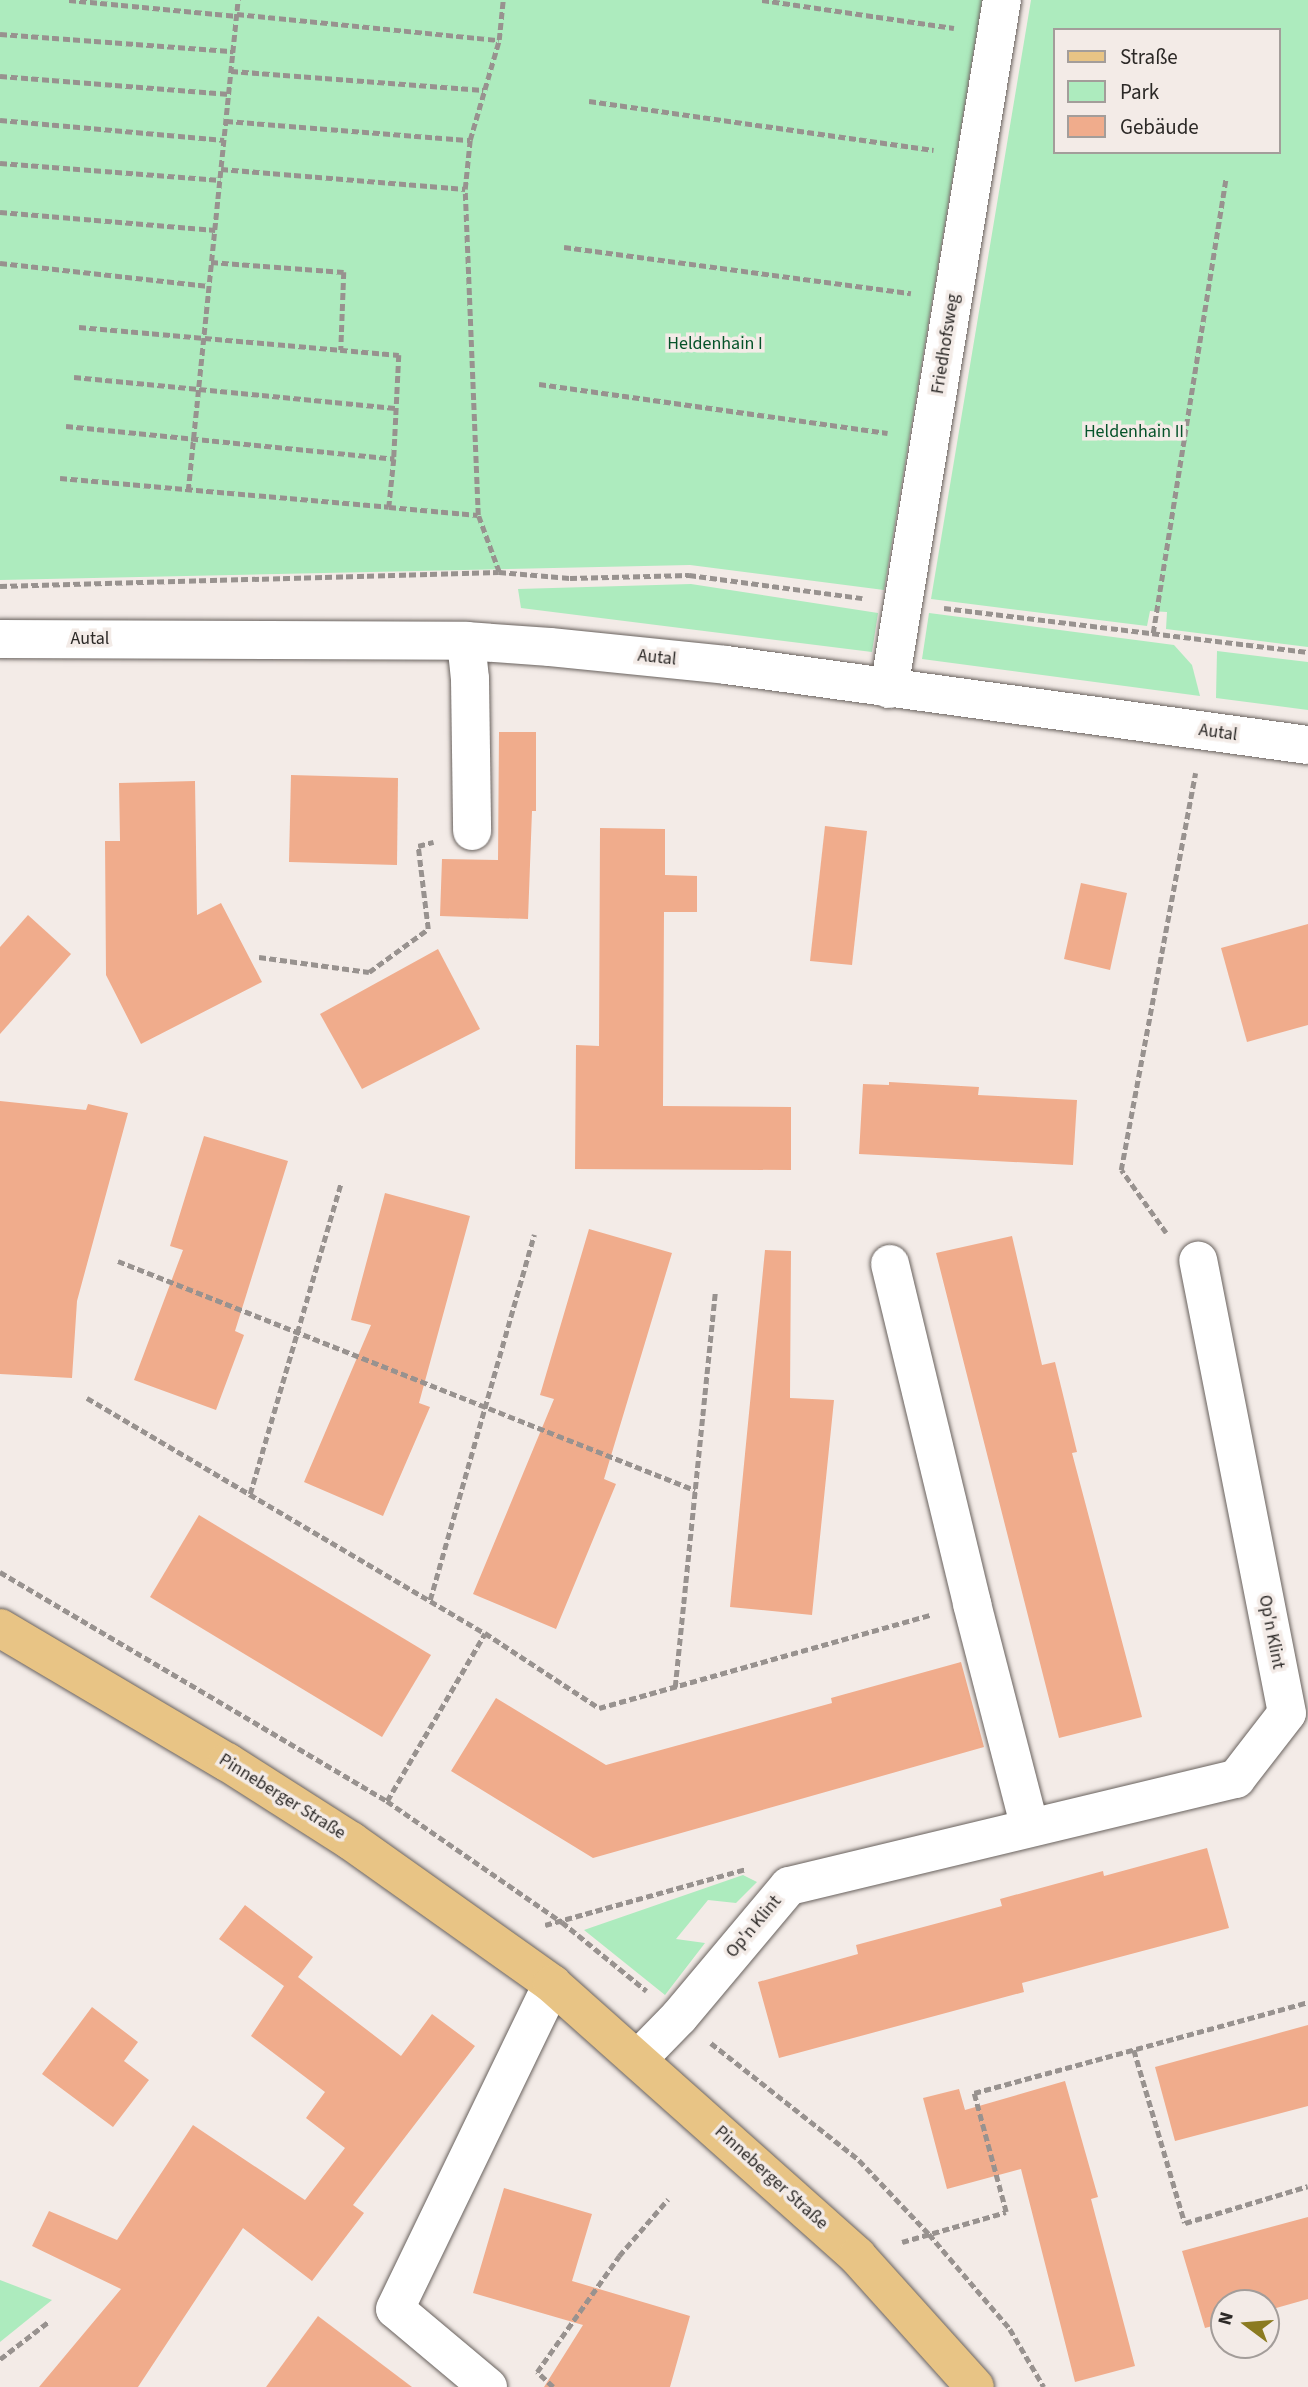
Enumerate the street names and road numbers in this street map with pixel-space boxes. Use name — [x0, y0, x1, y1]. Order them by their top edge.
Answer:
street label: Friedhofsweg — [927, 292, 965, 396]
street label: Autal — [71, 628, 109, 650]
street label: Autal — [637, 645, 677, 671]
street label: Autal — [1197, 720, 1239, 746]
street label: Op'n Klint — [1253, 1593, 1289, 1671]
street label: Pinneberger Straße — [215, 1749, 349, 1845]
street label: Op'n Klint — [722, 1891, 786, 1963]
street label: Pinneberger Straße — [710, 2121, 832, 2235]

